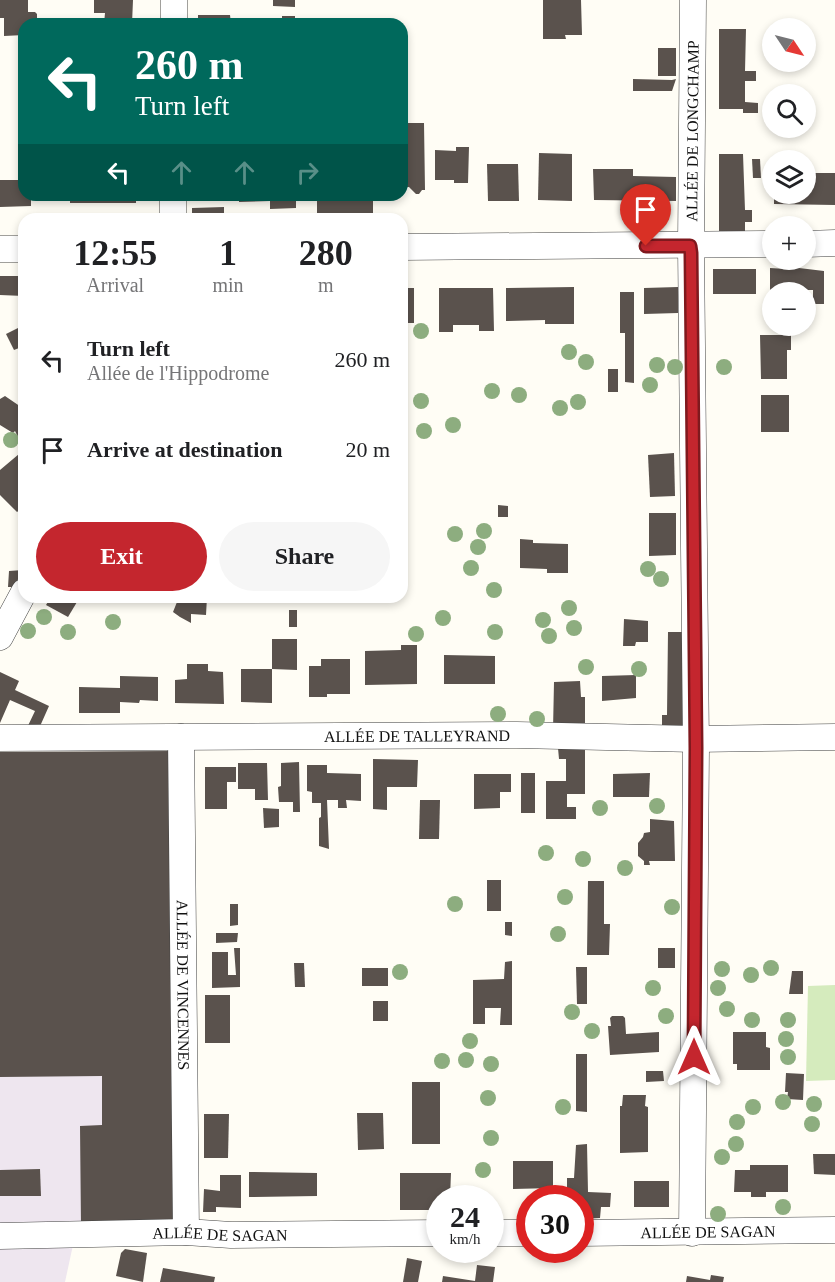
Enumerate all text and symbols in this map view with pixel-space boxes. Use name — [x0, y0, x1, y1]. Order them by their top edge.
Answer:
north arrow — [762, 18, 816, 72]
map controls — [762, 18, 816, 336]
street label: ALLÉE DE LONGCHAMP — [682, 40, 701, 222]
icon: left — [36, 42, 114, 120]
text: 260 m — [135, 42, 244, 88]
button: search — [762, 84, 816, 138]
text: Turn left — [135, 91, 229, 121]
button: layers — [762, 150, 816, 204]
icon: left — [102, 156, 135, 189]
icon: ahead — [165, 156, 198, 189]
icon: ahead — [228, 156, 261, 189]
icon: right — [291, 156, 324, 189]
pin — [620, 184, 671, 246]
icon: arrive — [629, 193, 662, 226]
button: + — [762, 216, 816, 270]
text: 12:55 — [73, 233, 157, 273]
text: 1 — [219, 233, 237, 273]
text: 280 — [299, 233, 353, 273]
text: Arrival — [86, 274, 144, 296]
text: min — [212, 274, 244, 296]
text: m — [318, 274, 334, 296]
button: − — [762, 282, 816, 336]
text: Turn left — [87, 336, 170, 361]
icon: left — [36, 344, 69, 377]
text: 260 m — [334, 347, 390, 372]
text: Allée de l'Hippodrome — [87, 362, 269, 384]
icon: arrive — [36, 434, 69, 467]
text: Arrive at destination — [87, 437, 283, 462]
text: 20 m — [345, 437, 390, 462]
button: Exit — [36, 522, 207, 591]
button: Share — [219, 522, 390, 591]
street label: ALLÉE DE TALLEYRAND — [324, 726, 510, 745]
street label: ALLÉE DE VINCENNES — [174, 900, 193, 1070]
position arrow — [662, 1025, 726, 1089]
speed limit sign: 30 — [516, 1185, 594, 1263]
text: 24 — [450, 1200, 480, 1233]
street label: ALLÉE DE SAGAN — [152, 1222, 288, 1244]
street label: ALLÉE DE SAGAN — [640, 1222, 776, 1241]
text: km/h — [450, 1231, 480, 1247]

